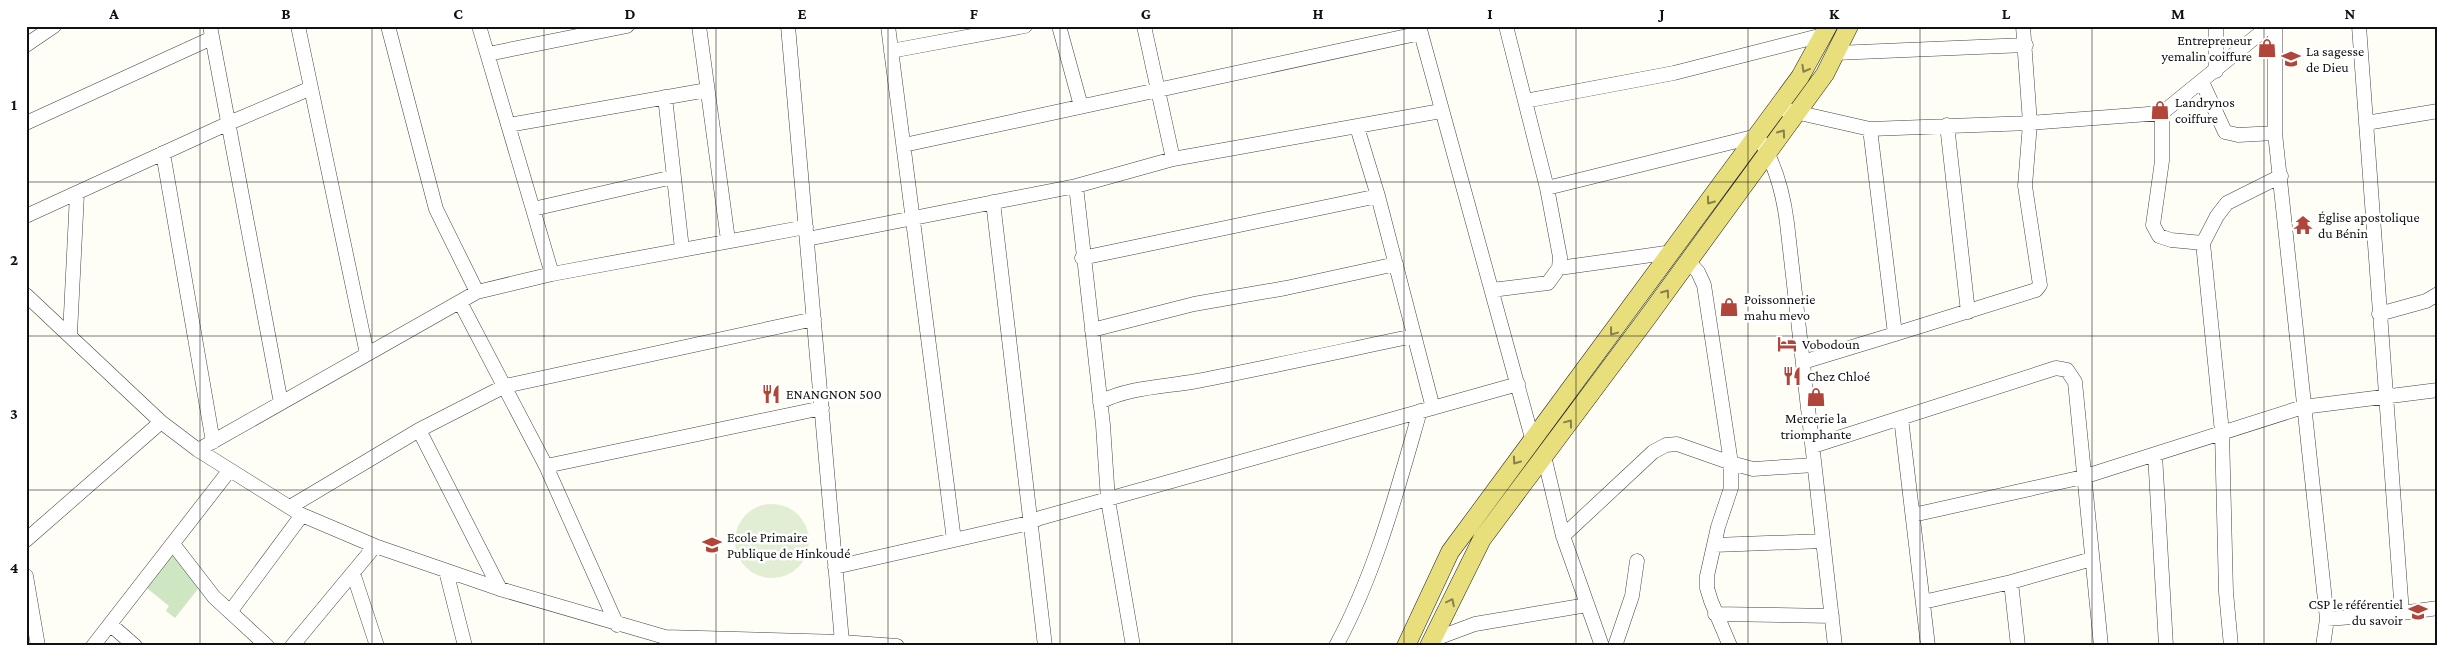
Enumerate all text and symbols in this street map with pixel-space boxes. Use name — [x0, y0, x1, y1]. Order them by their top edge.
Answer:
text: A — [108, 5, 119, 22]
text: B — [281, 5, 291, 22]
text: C — [453, 5, 463, 22]
text: D — [624, 5, 636, 22]
text: E — [797, 5, 807, 22]
text: F — [970, 5, 979, 22]
text: G — [1141, 5, 1151, 22]
text: H — [1313, 5, 1324, 22]
text: I — [1487, 5, 1493, 22]
text: J — [1657, 5, 1665, 22]
text: K — [1829, 5, 1840, 22]
text: L — [2002, 5, 2011, 22]
text: M — [2171, 5, 2185, 22]
text: N — [2345, 5, 2356, 22]
place label: Entrepreneur yemalin coiffure — [2160, 32, 2252, 64]
shop icon: Entrepreneur yemalin coiffure — [2256, 37, 2278, 59]
place label: La sagesse de Dieu — [2306, 43, 2364, 75]
school or university icon: La sagesse de Dieu — [2280, 48, 2302, 70]
one-way arrow — [1801, 64, 1811, 73]
place label: Landrynos coiffure — [2175, 94, 2235, 126]
text: 1 — [11, 96, 17, 113]
shop icon: Landrynos coiffure — [2149, 99, 2171, 121]
one-way arrow — [1776, 130, 1784, 139]
one-way arrow — [1708, 195, 1716, 204]
place label: Église apostolique du Bénin — [2318, 209, 2420, 241]
temple icon: Église apostolique du Bénin — [2292, 214, 2314, 236]
text: 2 — [10, 251, 18, 268]
one-way arrow — [1660, 289, 1669, 299]
place label: Poissonnerie mahu mevo — [1744, 291, 1815, 323]
shop icon: Poissonnerie mahu mevo — [1718, 296, 1740, 318]
one-way arrow — [1611, 326, 1619, 335]
hotel icon: Vobodoun — [1776, 333, 1798, 355]
place label: Vobodoun — [1802, 336, 1860, 352]
restaurant icon: Chez Chloé — [1781, 365, 1803, 387]
place label: Chez Chloé — [1807, 368, 1870, 384]
restaurant icon: ENANGNON 500 — [760, 383, 782, 405]
place label: ENANGNON 500 — [786, 386, 882, 402]
shop icon: Mercerie la triomphante — [1805, 386, 1827, 408]
text: 3 — [10, 405, 18, 422]
place label: Mercerie la triomphante — [1780, 410, 1852, 442]
one-way arrow — [1563, 420, 1571, 429]
one-way arrow — [1513, 455, 1521, 464]
place label: Ecole Primaire Publique de Hinkoudé — [727, 529, 850, 561]
school or university icon: Ecole Primaire Publique de Hinkoudé — [701, 534, 723, 556]
text: 4 — [10, 559, 19, 576]
place label: CSP le référentiel du savoir — [2309, 596, 2403, 628]
one-way arrow — [1445, 598, 1455, 607]
school or university icon: CSP le référentiel du savoir — [2407, 601, 2429, 623]

